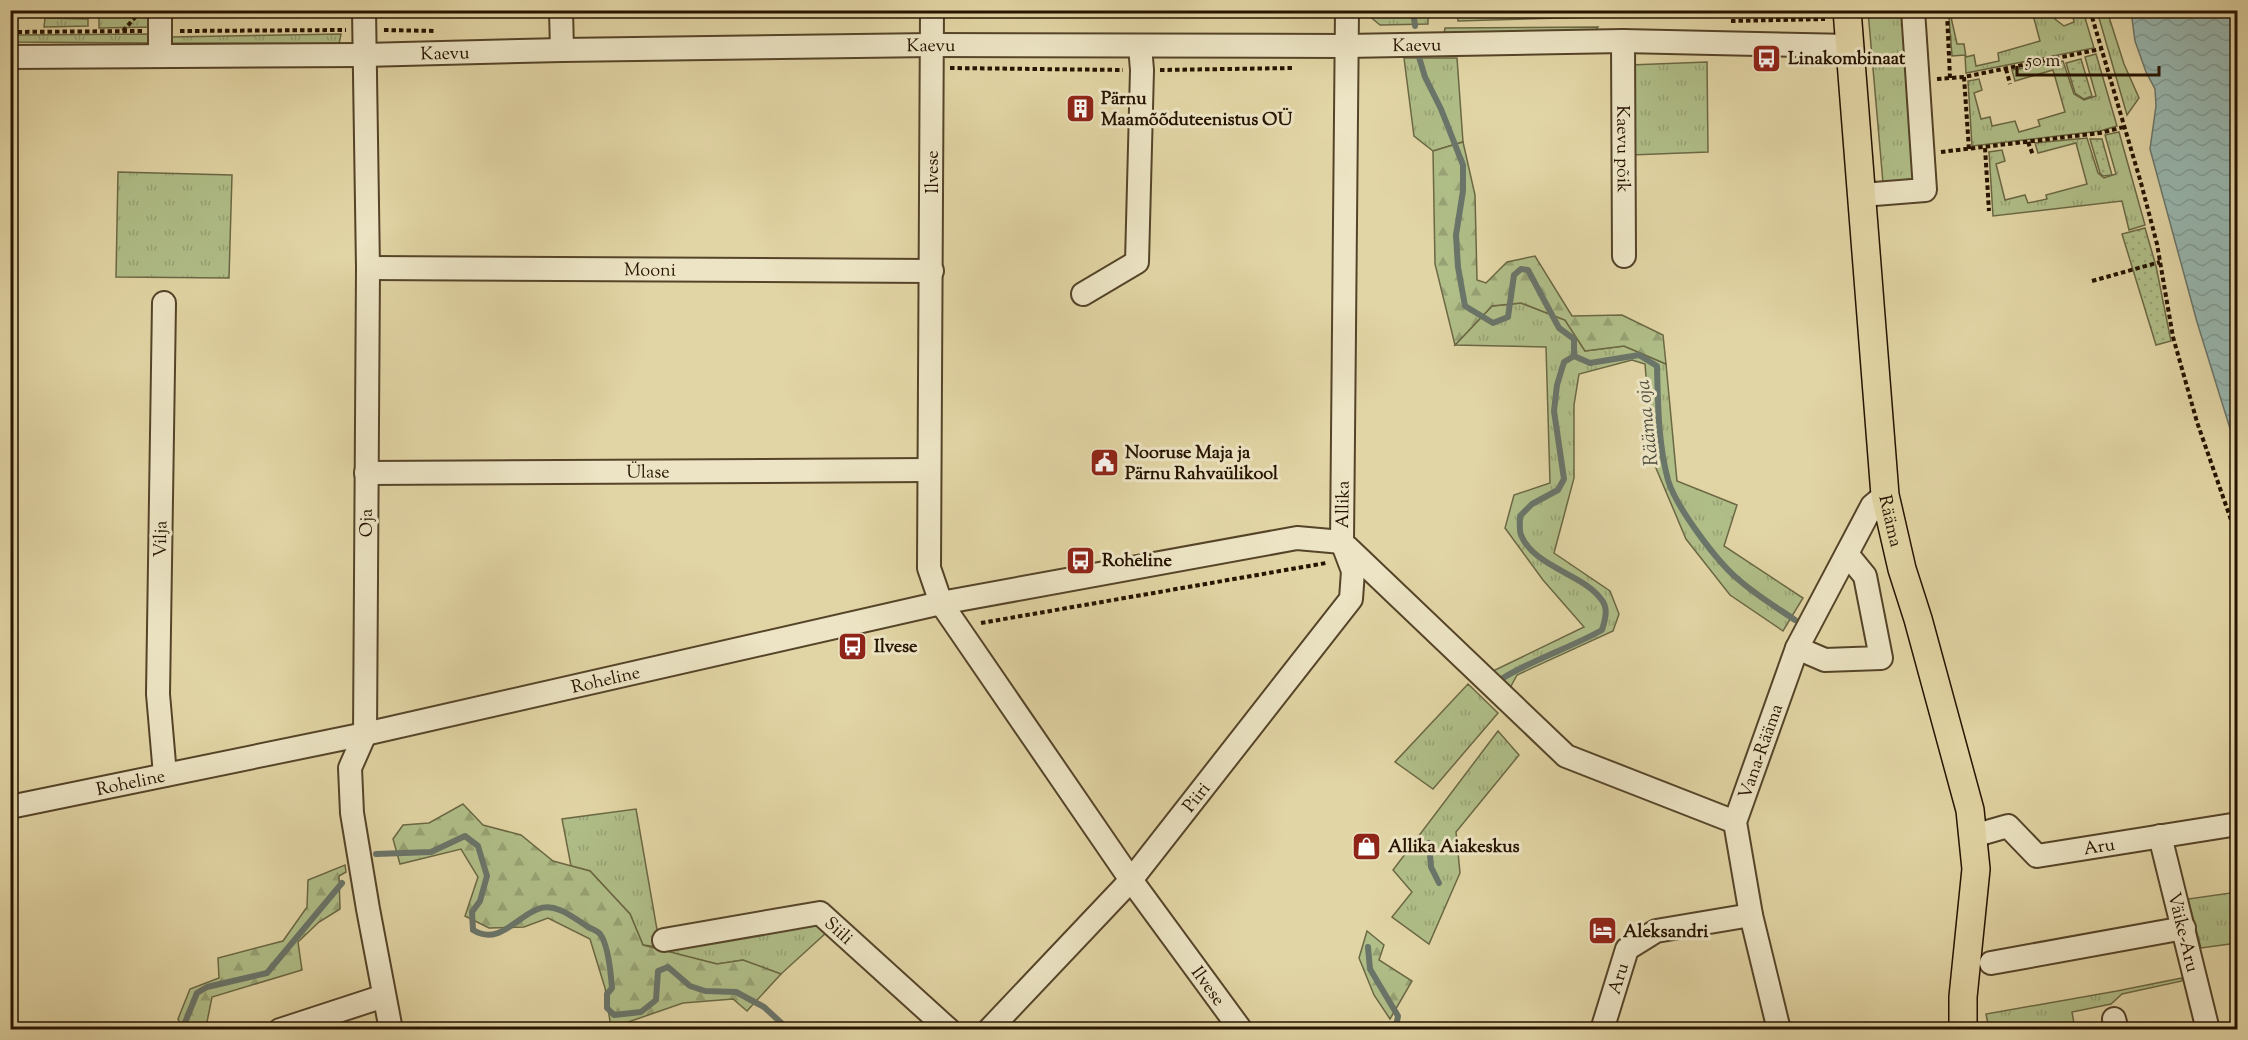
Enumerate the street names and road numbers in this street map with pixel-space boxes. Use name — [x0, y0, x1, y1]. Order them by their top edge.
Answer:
street label: Kaevu — [1392, 33, 1442, 60]
street label: Kaevu — [906, 34, 955, 60]
street label: Kaevu — [420, 41, 470, 69]
street label: Kaevu põik — [1608, 105, 1635, 193]
street label: Ilvese — [921, 150, 947, 194]
street label: Mooni — [624, 258, 676, 285]
street label: Ülase — [626, 460, 670, 487]
street label: Allika — [1331, 480, 1358, 529]
street label: Rääma — [1870, 493, 1908, 550]
street label: Oja — [355, 509, 381, 537]
street label: Vilja — [149, 520, 175, 558]
street label: Roheline — [569, 661, 643, 702]
street label: Vana-Rääma — [1733, 701, 1791, 803]
street label: Roheline — [94, 764, 168, 804]
street label: Piiri — [1177, 778, 1218, 819]
street label: Aru — [2082, 833, 2117, 863]
street label: Väike-Aru — [2159, 890, 2204, 975]
street label: Siili — [817, 912, 858, 952]
street label: Aru — [1603, 960, 1637, 998]
street label: Ilvese — [1184, 962, 1230, 1012]

